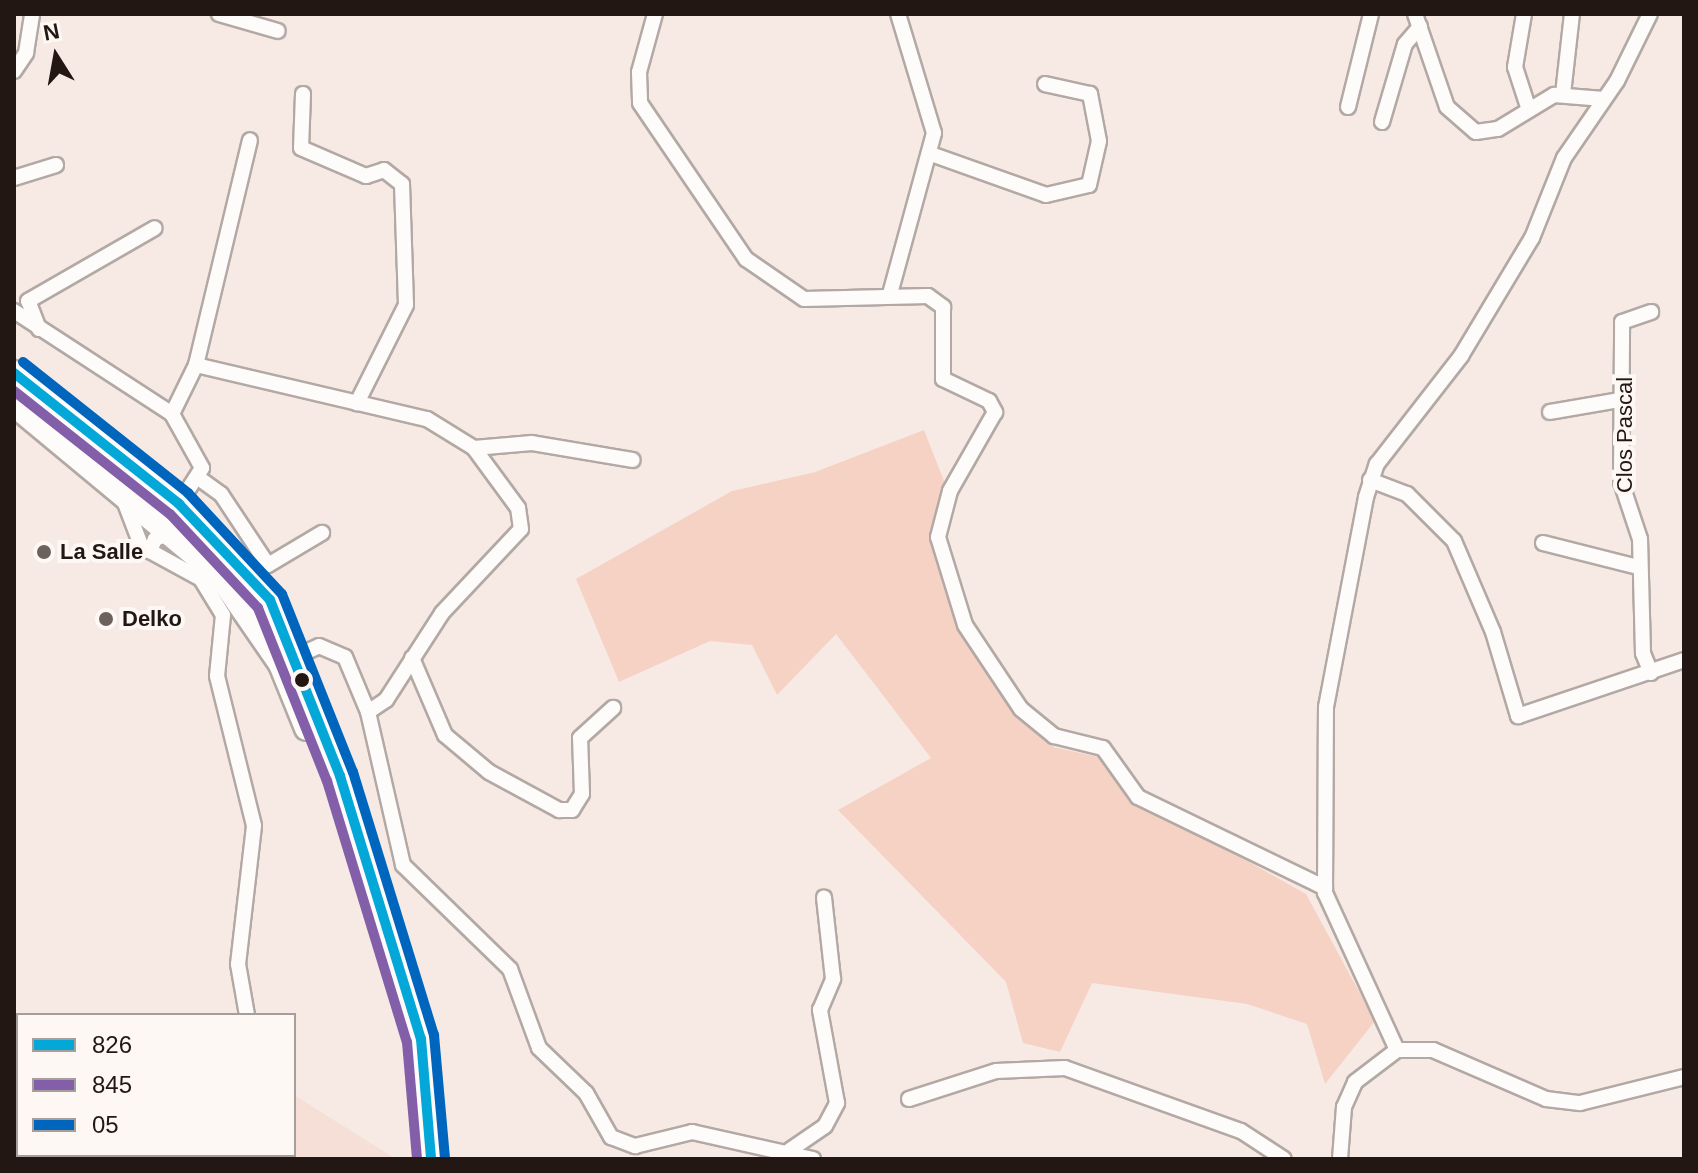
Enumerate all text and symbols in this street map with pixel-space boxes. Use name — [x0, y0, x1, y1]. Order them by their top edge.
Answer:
north arrow — [16, 16, 96, 96]
text: N — [41, 18, 62, 46]
street label: Clos Pascal — [1612, 377, 1638, 493]
place label: La Salle — [60, 539, 143, 565]
marker: La Salle — [35, 543, 53, 561]
place label: Delko — [122, 606, 182, 632]
marker: Delko — [97, 610, 115, 628]
unlabelled marker — [294, 672, 310, 688]
legend — [16, 1013, 296, 1157]
text: 826 — [92, 1031, 132, 1058]
text: 845 — [92, 1071, 132, 1098]
text: 05 — [92, 1111, 119, 1138]

